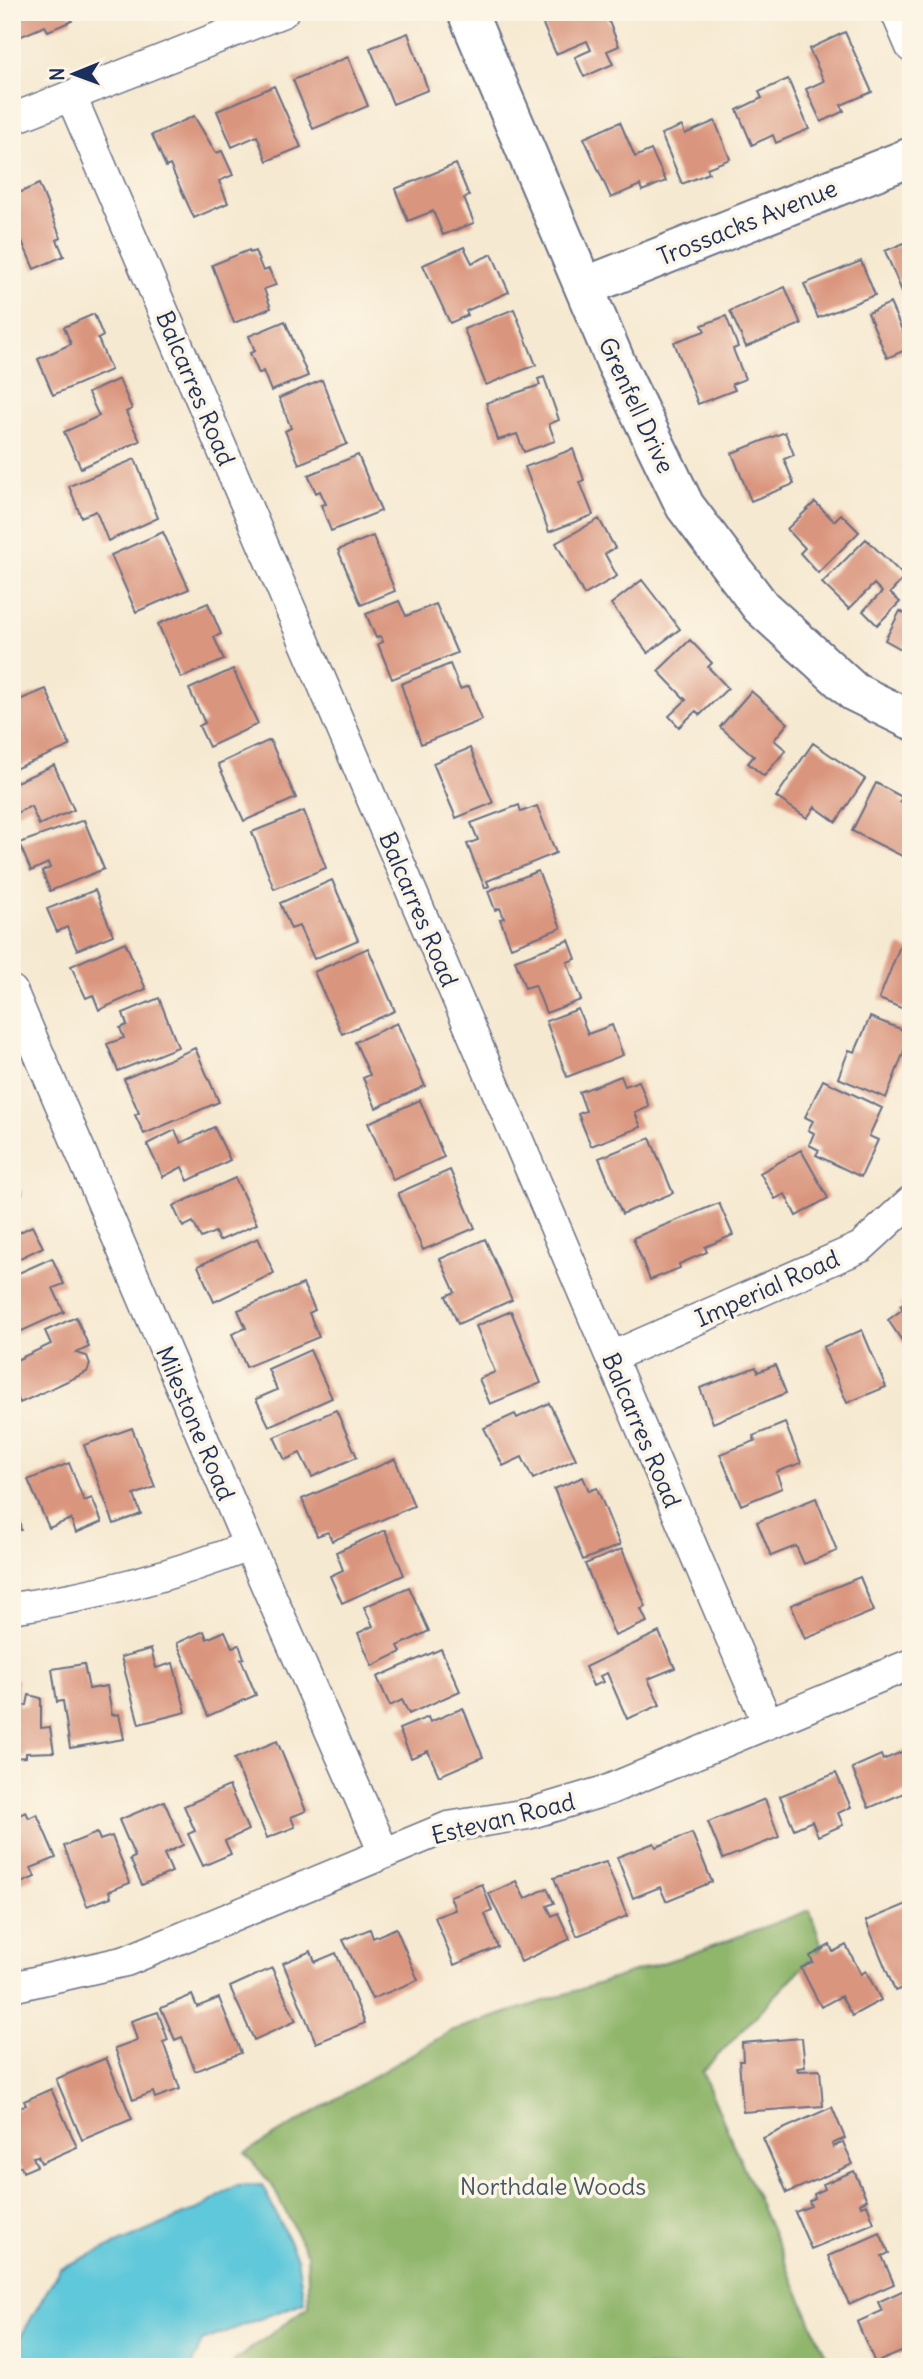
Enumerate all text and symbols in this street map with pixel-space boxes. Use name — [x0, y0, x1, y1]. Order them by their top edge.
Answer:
north arrow — [38, 38, 108, 108]
text: N — [45, 68, 69, 81]
street label: Trossacks Avenue — [653, 172, 841, 272]
street label: Balcarres Road — [150, 306, 242, 470]
street label: Grenfell Drive — [592, 332, 682, 478]
street label: Balcarres Road — [373, 827, 465, 991]
street label: Imperial Road — [690, 1243, 844, 1333]
street label: Milestone Road — [150, 1341, 242, 1505]
street label: Balcarres Road — [596, 1348, 688, 1512]
street label: Estevan Road — [428, 1786, 578, 1850]
park label: Northdale Woods — [460, 2171, 646, 2201]

